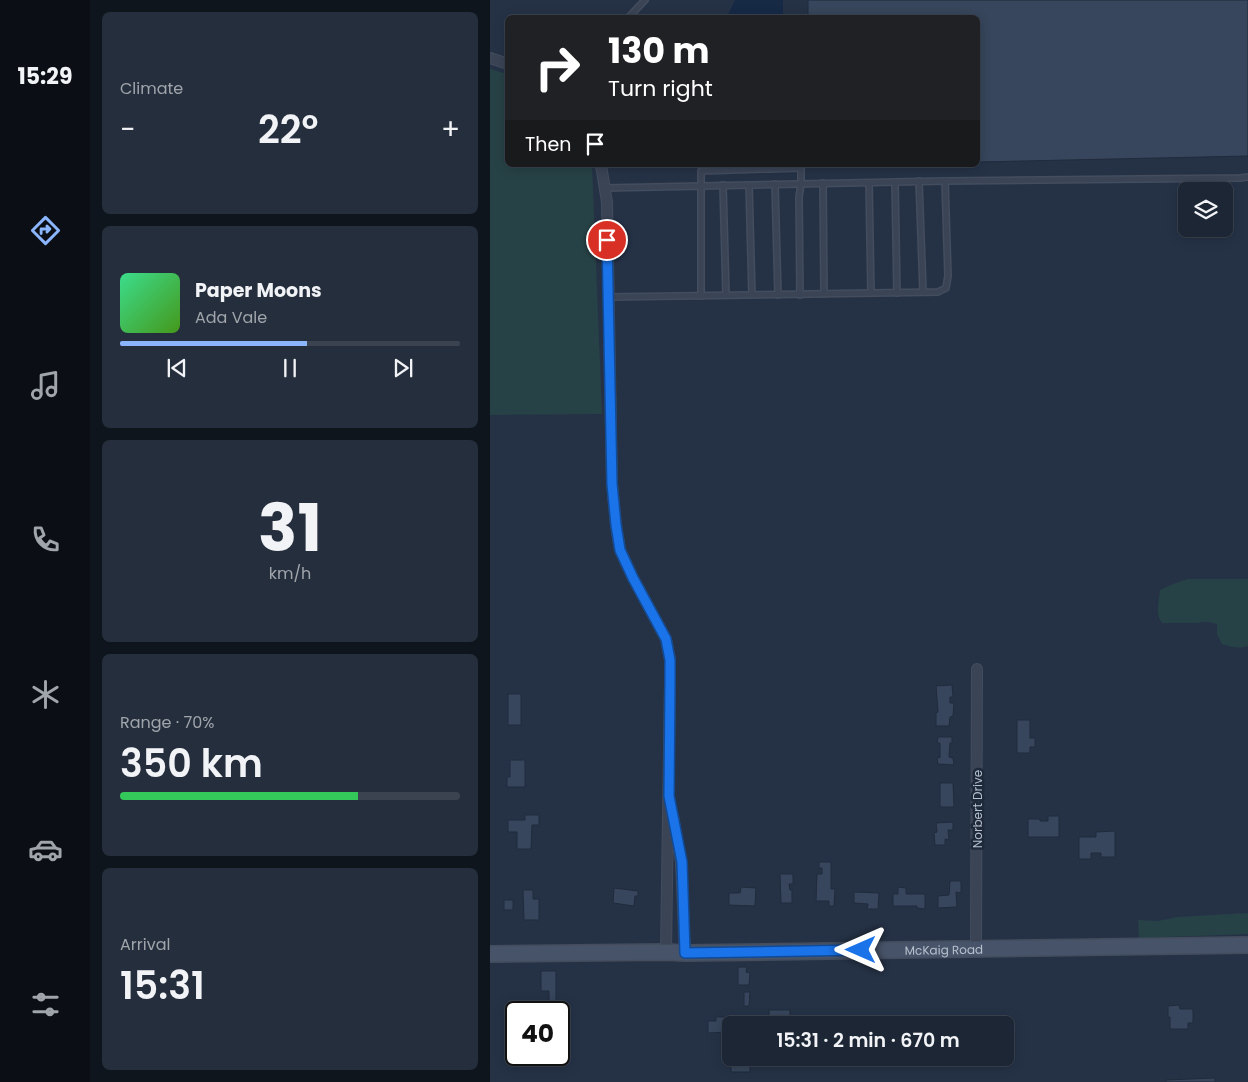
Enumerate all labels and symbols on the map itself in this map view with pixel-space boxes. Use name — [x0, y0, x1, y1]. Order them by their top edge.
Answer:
pin — [586, 219, 628, 261]
street label: Norbert Drive — [969, 770, 986, 848]
position arrow — [834, 923, 886, 975]
street label: McKaig Road — [905, 940, 983, 958]
speed limit sign: 40 — [505, 1001, 570, 1066]

